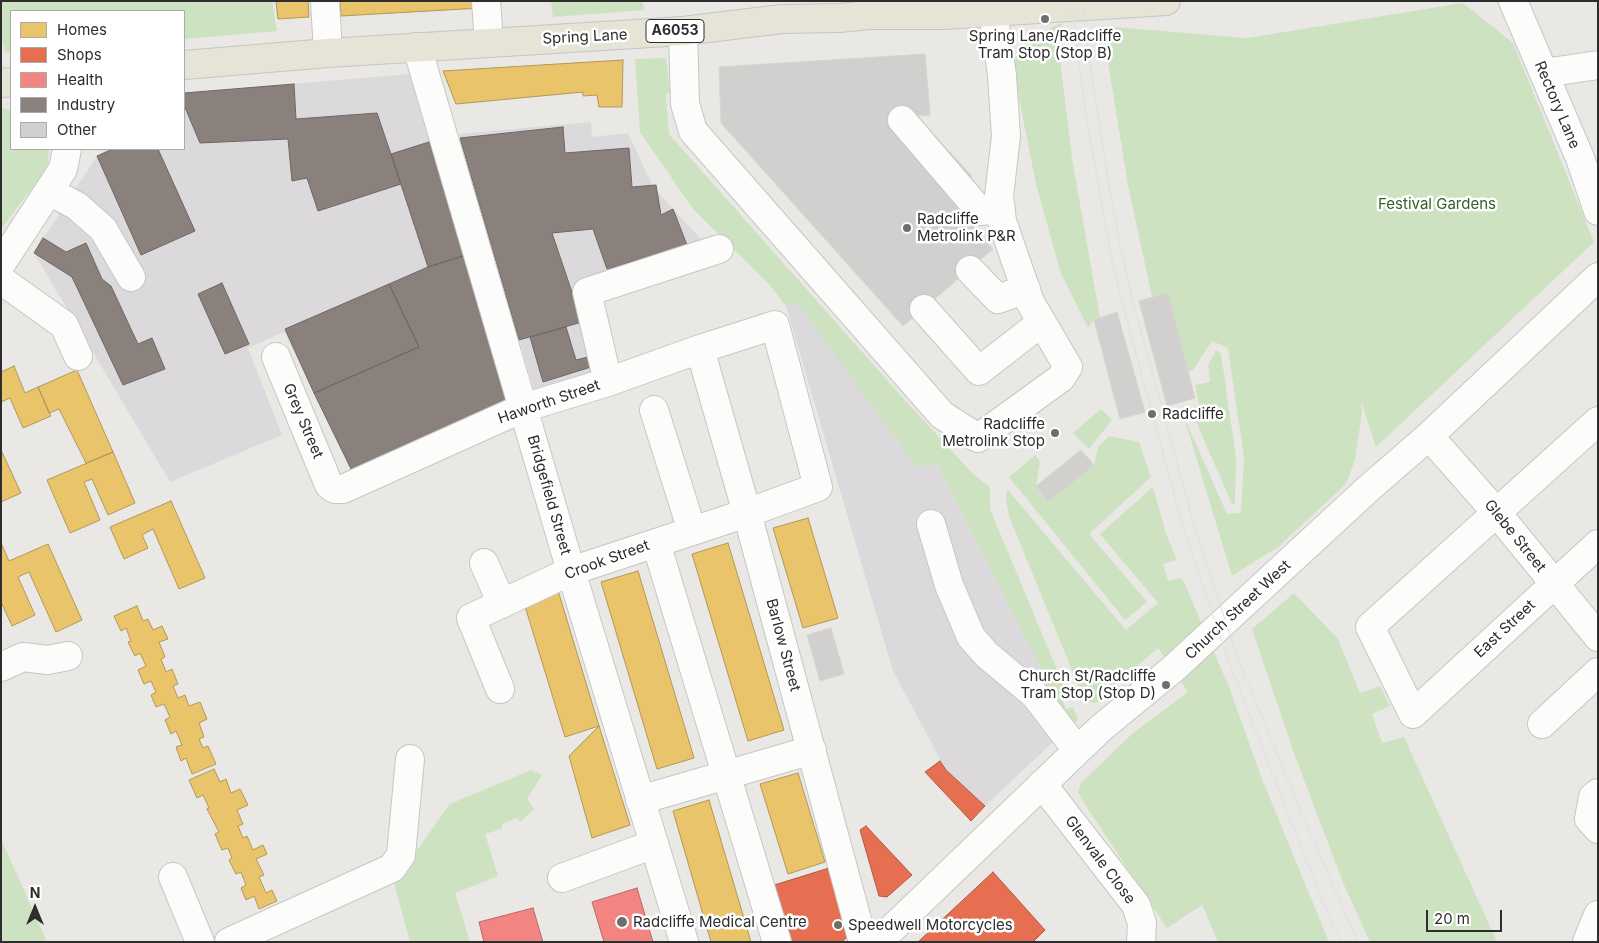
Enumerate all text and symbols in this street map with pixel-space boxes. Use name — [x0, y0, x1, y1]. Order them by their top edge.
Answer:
legend — [10, 10, 185, 150]
marker: Spring Lane/Radcliffe Tram Stop (Stop B) — [1039, 13, 1051, 25]
text: Homes — [57, 20, 107, 39]
road number: A6053 — [646, 20, 704, 42]
street label: Spring Lane — [542, 26, 628, 48]
place label: Spring Lane/Radcliffe Tram Stop (Stop B) — [969, 27, 1121, 62]
text: Shops — [57, 45, 102, 64]
street label: Rectory Lane — [1530, 58, 1584, 152]
text: Health — [57, 70, 103, 89]
text: Industry — [57, 95, 115, 114]
text: Other — [57, 120, 97, 139]
park label: Festival Gardens — [1378, 195, 1496, 213]
place label: Radcliffe Metrolink P&R — [917, 210, 1016, 245]
marker: Radcliffe Metrolink P&R — [901, 222, 913, 234]
street label: Haworth Street — [496, 376, 602, 428]
street label: Grey Street — [279, 381, 327, 461]
place label: Radcliffe — [1162, 405, 1224, 423]
marker: Radcliffe — [1146, 408, 1158, 420]
place label: Radcliffe Metrolink Stop — [942, 415, 1045, 450]
marker: Radcliffe Metrolink Stop — [1049, 427, 1061, 439]
street label: Bridgefield Street — [523, 433, 575, 557]
street label: Glebe Street — [1480, 496, 1550, 576]
street label: Crook Street — [562, 536, 652, 584]
street label: Church Street West — [1181, 556, 1295, 664]
street label: East Street — [1471, 596, 1539, 662]
street label: Barlow Street — [762, 597, 804, 693]
place label: Church St/Radcliffe Tram Stop (Stop D) — [1018, 667, 1156, 702]
marker: Church St/Radcliffe Tram Stop (Stop D) — [1160, 679, 1172, 691]
street label: Glenvale Close — [1061, 812, 1139, 908]
north arrow — [10, 883, 60, 933]
text: N — [30, 884, 40, 901]
scale bar — [1429, 900, 1505, 932]
text: 20 m — [1434, 909, 1470, 928]
place label: Radcliffe Medical Centre — [633, 913, 807, 931]
marker: Radcliffe Medical Centre — [615, 915, 629, 929]
place label: Speedwell Motorcycles — [848, 916, 1013, 934]
marker: Speedwell Motorcycles — [832, 919, 844, 931]

